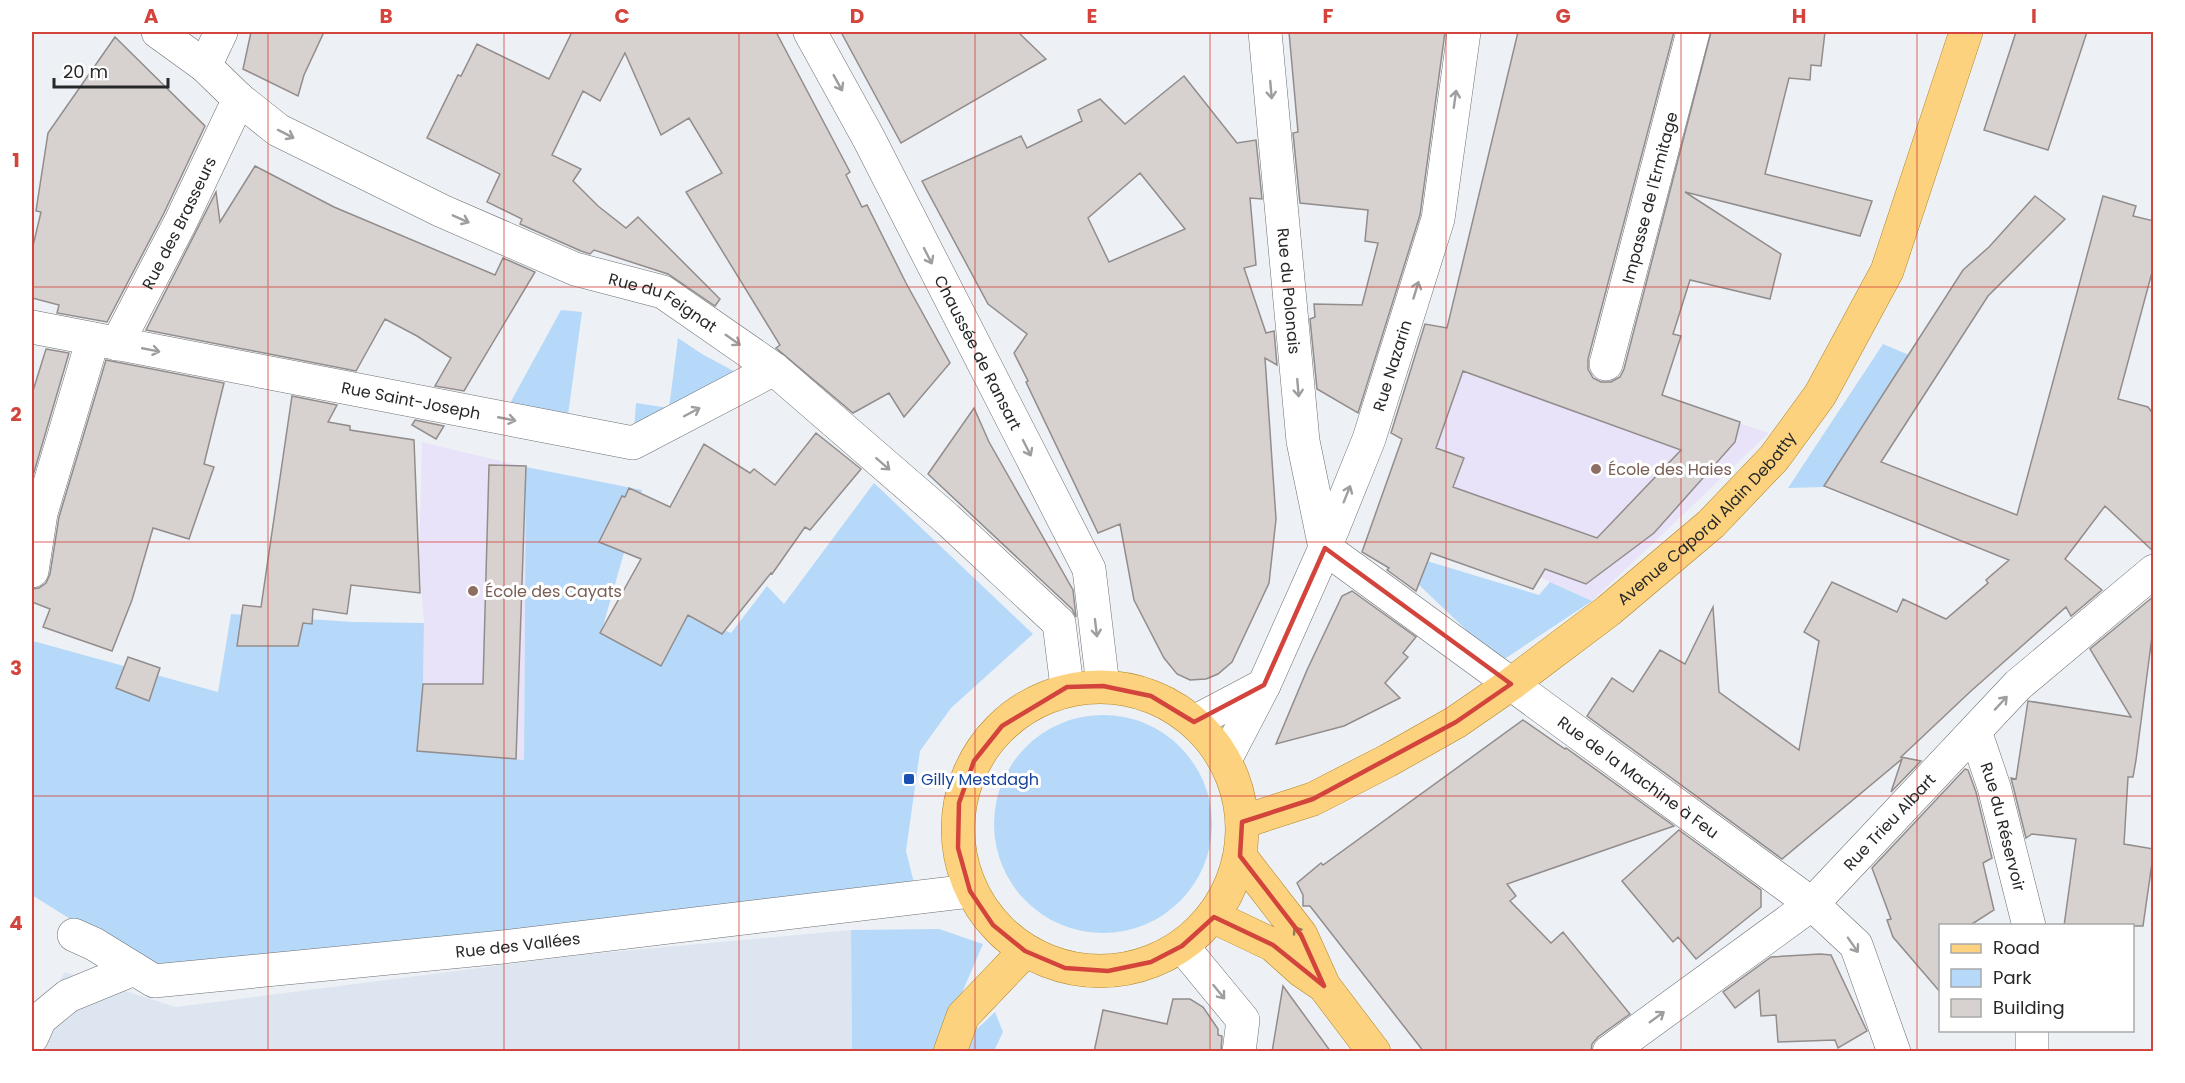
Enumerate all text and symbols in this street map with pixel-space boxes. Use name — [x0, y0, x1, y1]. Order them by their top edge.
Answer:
text: A — [144, 2, 159, 30]
text: B — [379, 2, 393, 30]
text: C — [614, 2, 630, 30]
text: D — [850, 2, 864, 30]
text: E — [1087, 2, 1097, 30]
text: F — [1323, 2, 1334, 30]
text: G — [1555, 2, 1571, 30]
text: H — [1792, 2, 1806, 30]
text: I — [2031, 2, 2037, 30]
scale bar — [54, 51, 168, 89]
text: 20 m — [63, 59, 108, 84]
one-way arrow — [832, 74, 844, 91]
one-way arrow — [1266, 79, 1277, 99]
one-way arrow — [1449, 90, 1460, 110]
street label: Impasse de l'Ermitage — [1617, 109, 1684, 286]
one-way arrow — [277, 128, 294, 140]
text: 1 — [12, 146, 20, 174]
street label: Rue des Brasseurs — [136, 153, 222, 293]
one-way arrow — [452, 214, 470, 225]
street label: Rue du Polonais — [1271, 227, 1306, 355]
one-way arrow — [923, 246, 935, 264]
street label: Rue du Feignat — [606, 267, 722, 338]
street label: Chaussée de Ransart — [929, 271, 1027, 434]
one-way arrow — [1411, 281, 1422, 300]
street label: Rue Nazarin — [1367, 317, 1418, 414]
one-way arrow — [724, 334, 740, 346]
one-way arrow — [140, 345, 160, 356]
street label: Rue Saint-Joseph — [339, 376, 482, 425]
one-way arrow — [1293, 378, 1304, 398]
text: 2 — [10, 400, 22, 428]
one-way arrow — [683, 406, 700, 418]
one-way arrow — [497, 414, 516, 425]
street label: Avenue Caporal Alain Debatty — [1612, 427, 1802, 610]
one-way arrow — [1021, 439, 1033, 457]
one-way arrow — [875, 457, 890, 471]
place label: École des Haies — [1608, 458, 1732, 481]
marker: École des Haies — [1589, 462, 1603, 476]
one-way arrow — [1342, 485, 1353, 504]
place label: École des Cayats — [485, 580, 622, 603]
marker: École des Cayats — [466, 584, 480, 598]
one-way arrow — [1091, 617, 1102, 637]
text: 3 — [10, 654, 22, 682]
one-way arrow — [1994, 696, 2008, 711]
street label: Rue de la Machine à Feu — [1553, 711, 1723, 844]
street label: Rue du Réservoir — [1974, 759, 2031, 894]
place label: Gilly Mestdagh — [921, 768, 1039, 791]
street label: Rue Trieu Albart — [1838, 769, 1941, 876]
marker: Gilly Mestdagh — [902, 772, 916, 786]
text: 4 — [9, 909, 23, 937]
legend — [1939, 924, 2134, 1032]
one-way arrow — [1293, 926, 1305, 942]
street label: Rue des Vallées — [454, 927, 581, 964]
text: Road — [1993, 935, 2040, 960]
one-way arrow — [1846, 937, 1859, 953]
text: Park — [1993, 965, 2032, 990]
one-way arrow — [1212, 984, 1226, 999]
text: Building — [1993, 995, 2065, 1020]
one-way arrow — [1648, 1011, 1664, 1023]

